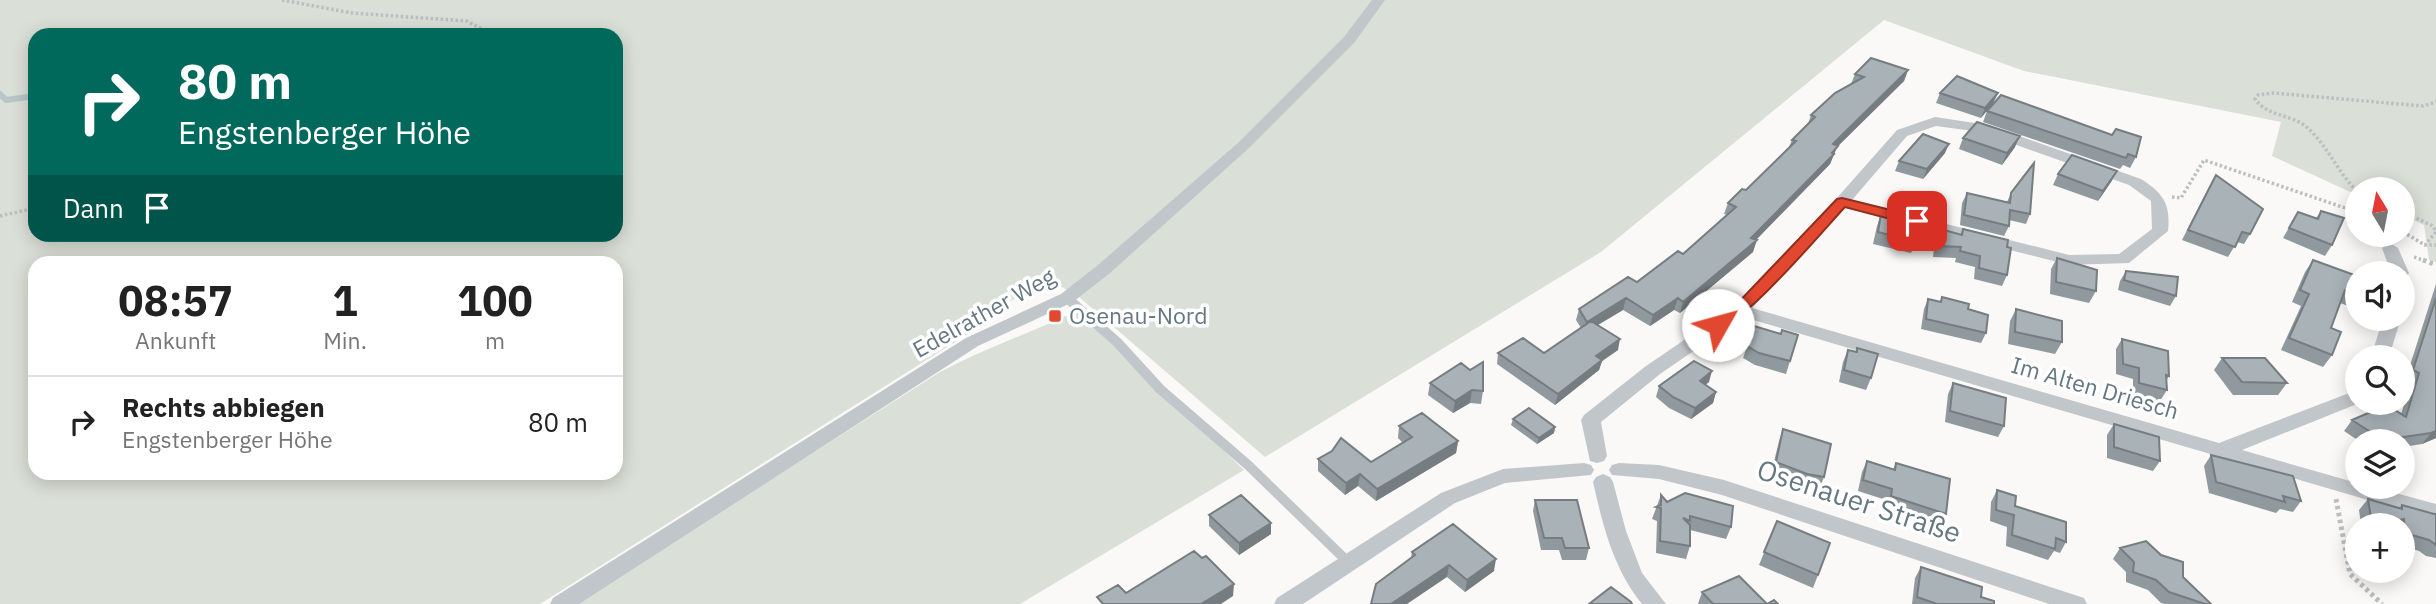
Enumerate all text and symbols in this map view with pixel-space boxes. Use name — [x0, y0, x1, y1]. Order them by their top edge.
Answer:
text: 80 m — [178, 49, 292, 112]
icon: right — [63, 56, 154, 147]
text: Engstenberger Höhe — [178, 111, 471, 153]
north arrow — [2345, 177, 2415, 247]
map controls — [2345, 177, 2415, 583]
icon: arrive — [138, 189, 176, 227]
text: Dann — [63, 191, 124, 225]
pin — [1887, 191, 1947, 251]
icon: arrive — [1898, 202, 1936, 240]
street label: Edelrather Weg — [907, 261, 1060, 364]
button: sound — [2345, 261, 2415, 331]
text: 08:57 — [118, 273, 233, 328]
text: 1 — [332, 273, 358, 328]
text: 100 — [457, 273, 533, 328]
position arrow — [1681, 288, 1755, 362]
place label: Osenau-Nord — [1069, 300, 1207, 330]
marker: Osenau-Nord — [1047, 308, 1063, 324]
text: Ankunft — [135, 325, 216, 355]
text: Min. — [323, 325, 367, 355]
text: m — [485, 325, 505, 355]
button: search — [2345, 345, 2415, 415]
street label: Im Alten Driesch — [2008, 349, 2182, 425]
text: Rechts abbiegen — [122, 390, 325, 424]
icon: right — [63, 403, 101, 441]
text: 80 m — [528, 405, 588, 439]
text: Engstenberger Höhe — [122, 424, 333, 454]
button: layers — [2345, 429, 2415, 499]
street label: Osenauer Straße — [1752, 450, 1966, 551]
button: + — [2345, 513, 2415, 583]

